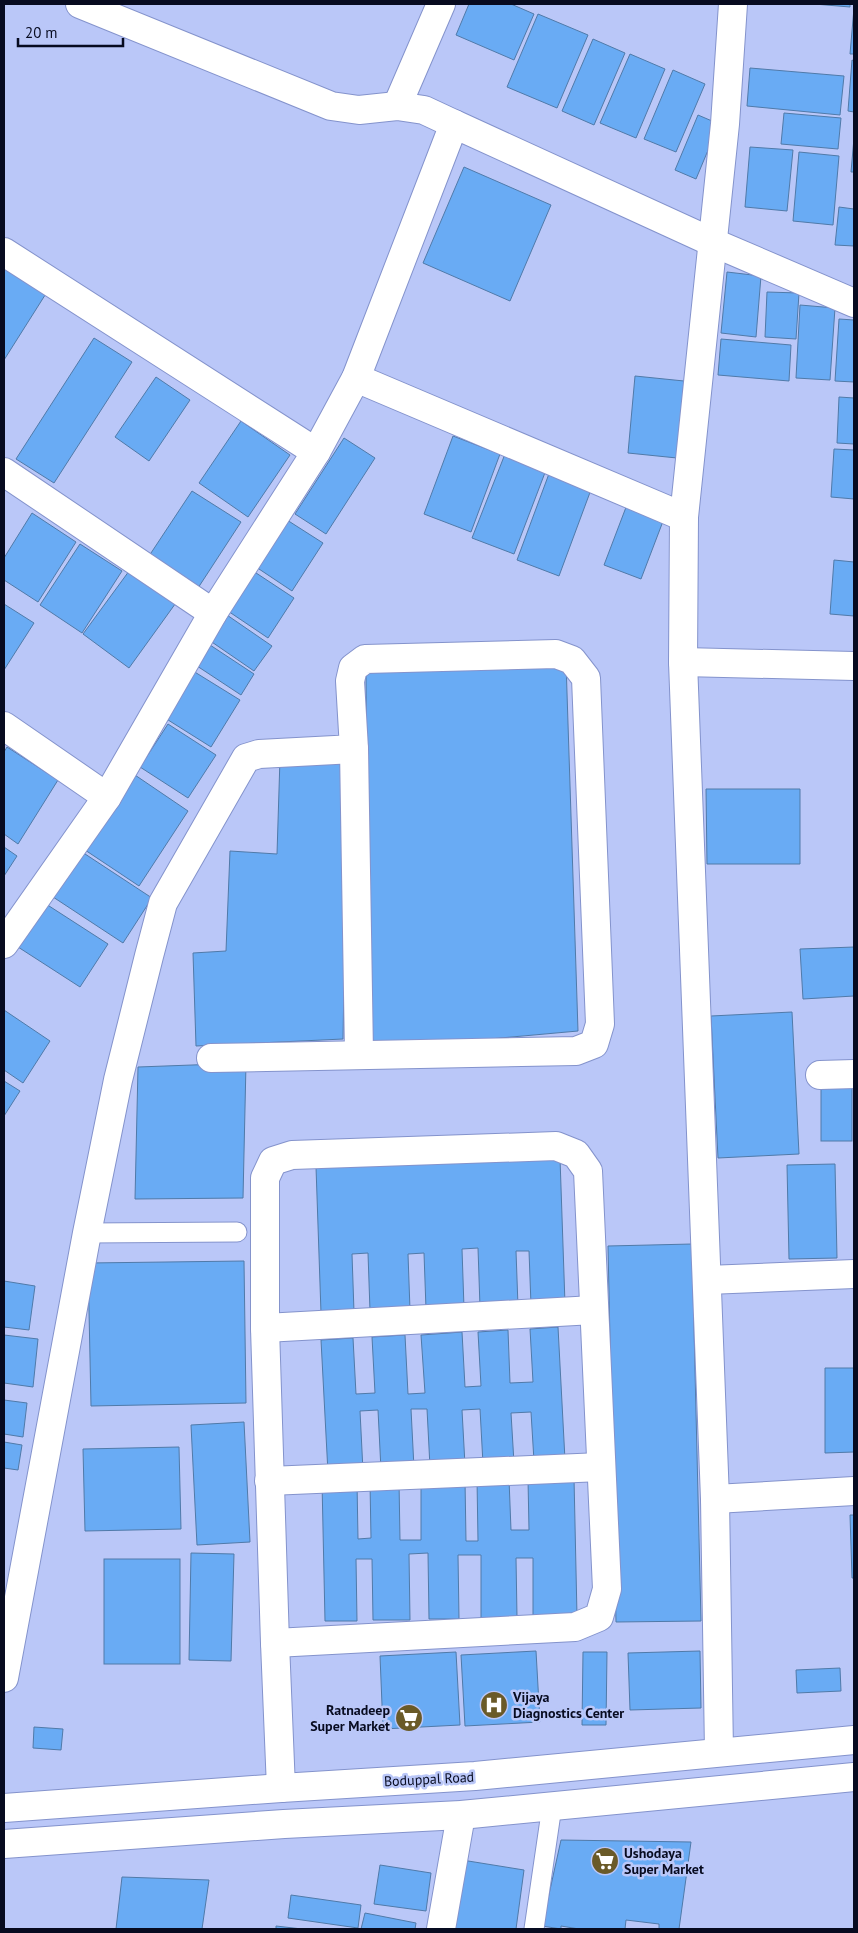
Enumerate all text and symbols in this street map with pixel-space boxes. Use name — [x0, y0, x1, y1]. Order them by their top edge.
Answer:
scale bar — [18, 15, 122, 47]
text: 20 m — [25, 23, 58, 42]
place label: Vijaya Diagnostics Center — [512, 1688, 624, 1722]
hospital icon: Vijaya Diagnostics Center — [479, 1690, 509, 1720]
place label: Ratnadeep Super Market — [310, 1701, 390, 1735]
supermarket icon: Ratnadeep Super Market — [394, 1703, 424, 1733]
street label: Boduppal Road — [383, 1768, 475, 1790]
place label: Ushodaya Super Market — [624, 1844, 704, 1878]
supermarket icon: Ushodaya Super Market — [590, 1846, 620, 1876]

